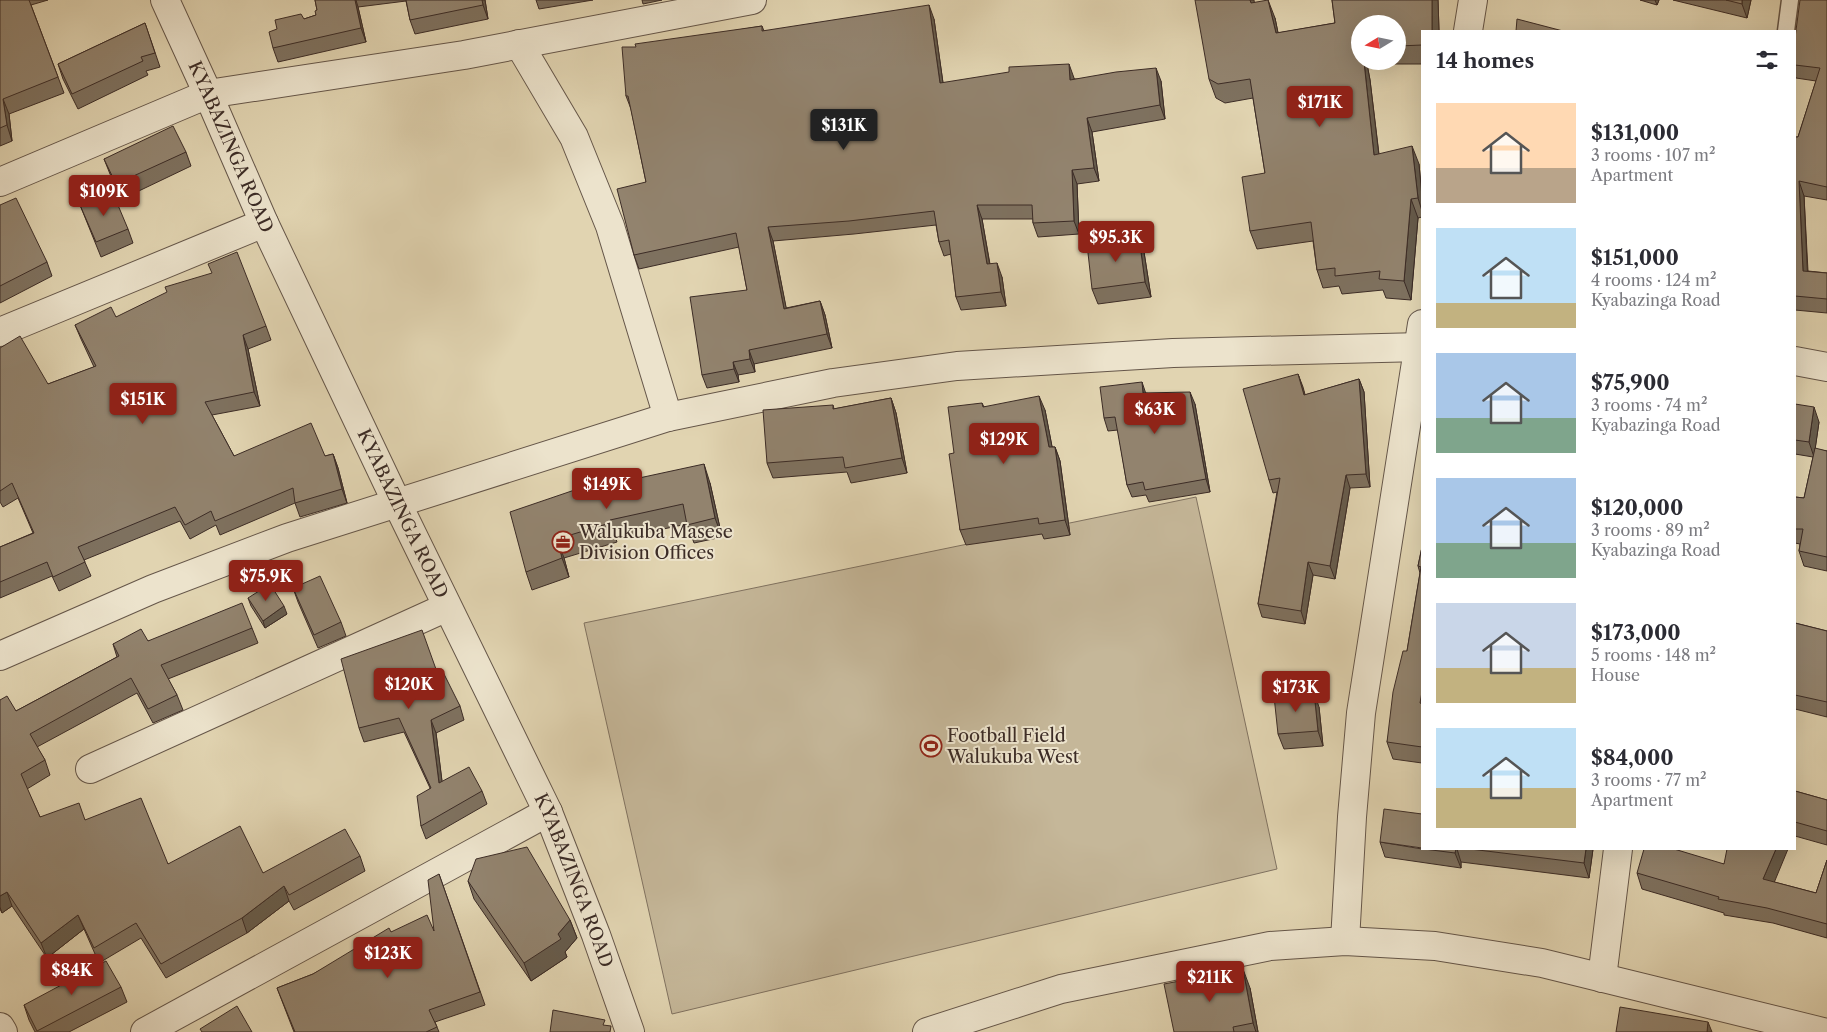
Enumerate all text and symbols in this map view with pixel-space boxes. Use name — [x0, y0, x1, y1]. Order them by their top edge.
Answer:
north arrow — [1351, 15, 1406, 70]
map controls — [1351, 15, 1406, 70]
icon: filters — [1753, 46, 1781, 74]
text: 14 homes — [1436, 48, 1534, 73]
street label: KYABAZINGA ROAD — [183, 58, 278, 236]
pin: $171K — [1285, 86, 1355, 128]
text: $171K — [1298, 92, 1342, 112]
pin: $131K — [809, 108, 879, 151]
text: $131K — [821, 115, 867, 135]
text: $131,000 — [1591, 120, 1679, 145]
icon: home — [1476, 123, 1536, 183]
text: 3 rooms · 107 m² — [1591, 145, 1716, 165]
text: Apartment — [1591, 165, 1673, 185]
pin: $109K — [69, 174, 139, 217]
text: $109K — [80, 181, 128, 201]
pin: $95.3K — [1075, 220, 1157, 263]
text: $95.3K — [1089, 227, 1143, 247]
text: $151,000 — [1591, 245, 1679, 270]
icon: home — [1476, 248, 1536, 308]
text: 4 rooms · 124 m² — [1591, 270, 1716, 290]
text: Kyabazinga Road — [1591, 290, 1721, 310]
text: $75,900 — [1591, 370, 1670, 395]
icon: home — [1476, 373, 1536, 433]
pin: $151K — [108, 382, 178, 425]
text: $151K — [121, 389, 165, 409]
pin: $63K — [1125, 392, 1185, 435]
text: 3 rooms · 74 m² — [1591, 395, 1707, 415]
text: $63K — [1135, 399, 1175, 419]
text: Kyabazinga Road — [1591, 415, 1721, 435]
pin: $129K — [969, 422, 1039, 465]
street label: KYABAZINGA ROAD — [353, 426, 453, 602]
text: $129K — [980, 429, 1028, 449]
pin: $149K — [572, 468, 642, 510]
text: $149K — [583, 474, 631, 494]
text: $120,000 — [1591, 495, 1683, 520]
icon: home — [1476, 498, 1536, 558]
text: 3 rooms · 89 m² — [1591, 520, 1710, 540]
place label: Walukuba Masese Division Offices — [578, 521, 733, 564]
office icon: Walukuba Masese Division Offices — [551, 530, 575, 554]
text: Kyabazinga Road — [1591, 540, 1721, 560]
pin: $75.9K — [225, 560, 307, 602]
text: $75.9K — [240, 566, 292, 586]
text: $173,000 — [1591, 620, 1681, 645]
icon: home — [1476, 623, 1536, 683]
text: 5 rooms · 148 m² — [1591, 645, 1716, 665]
text: House — [1591, 665, 1640, 685]
pin: $120K — [374, 668, 444, 710]
pin: $173K — [1261, 670, 1331, 713]
text: $120K — [385, 674, 433, 694]
text: $173K — [1273, 677, 1319, 697]
place label: Football Field Walukuba West — [946, 725, 1080, 768]
sports icon: Football Field Walukuba West — [919, 734, 943, 758]
text: $84,000 — [1591, 745, 1674, 770]
icon: home — [1476, 748, 1536, 808]
text: 3 rooms · 77 m² — [1591, 770, 1707, 790]
street label: KYABAZINGA ROAD — [530, 790, 617, 970]
text: Apartment — [1591, 790, 1673, 810]
pin: $123K — [353, 936, 423, 979]
text: $123K — [364, 943, 412, 963]
pin: $84K — [42, 954, 102, 996]
text: $84K — [51, 960, 93, 980]
pin: $211K — [1175, 960, 1245, 1003]
text: $211K — [1187, 967, 1233, 987]

